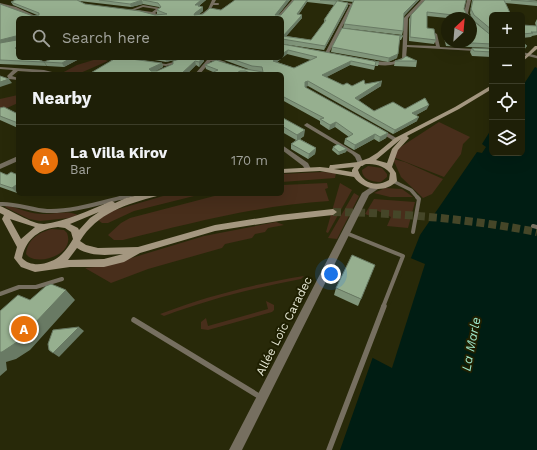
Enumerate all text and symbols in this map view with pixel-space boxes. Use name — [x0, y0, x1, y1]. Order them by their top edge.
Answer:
north arrow — [441, 12, 477, 48]
map controls — [489, 12, 525, 156]
button: + — [489, 12, 525, 48]
search box — [16, 16, 284, 60]
icon: search — [30, 27, 52, 49]
text: Search here — [62, 29, 150, 47]
button: − — [489, 48, 525, 84]
button: locate — [489, 84, 525, 120]
text: Nearby — [32, 88, 91, 108]
button: layers — [489, 120, 525, 156]
text: La Villa Kirov — [70, 144, 167, 162]
text: A — [41, 153, 49, 168]
text: 170 m — [231, 153, 268, 168]
text: Bar — [70, 162, 91, 177]
your location — [321, 264, 341, 284]
street label: Allée Loïc Caradec — [253, 274, 315, 378]
pin: A — [11, 314, 37, 344]
water label: La Marle — [458, 316, 484, 372]

